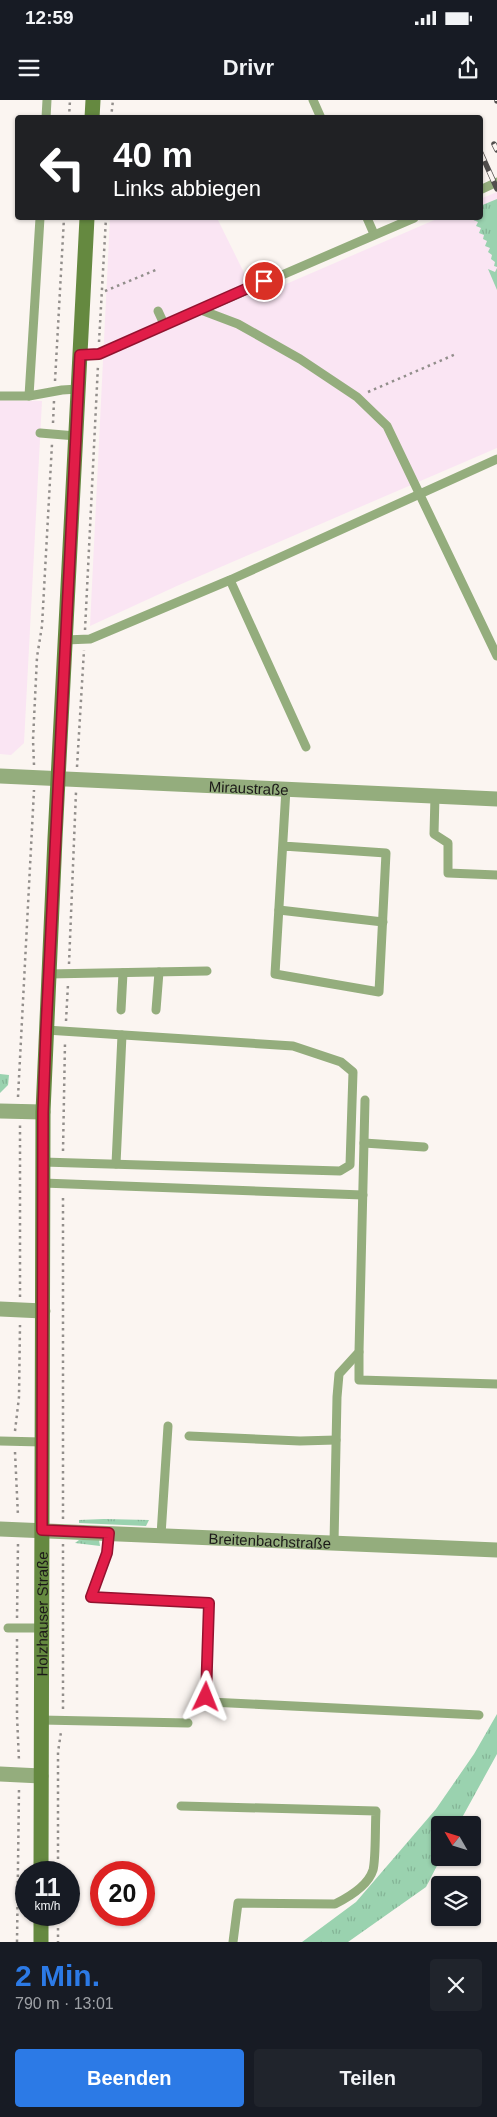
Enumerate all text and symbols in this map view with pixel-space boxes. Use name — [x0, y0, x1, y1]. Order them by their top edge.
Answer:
text: 12:59 — [25, 7, 74, 28]
icon: menu — [15, 54, 43, 82]
icon: share — [454, 54, 482, 82]
text: Drivr — [223, 55, 274, 80]
icon: left — [30, 135, 95, 200]
text: 40 m — [113, 135, 193, 174]
text: Links abbiegen — [113, 176, 261, 201]
pin — [243, 260, 285, 302]
icon: arrive — [250, 267, 278, 295]
street label: Miraustraße — [208, 777, 289, 798]
street label: Breitenbachstraße — [208, 1529, 331, 1551]
street label: Holzhauser Straße — [33, 1551, 50, 1677]
position arrow — [179, 1670, 231, 1722]
north arrow — [431, 1816, 481, 1866]
map controls — [431, 1816, 481, 1926]
speed limit sign: 20 — [90, 1861, 155, 1926]
text: 11 — [34, 1873, 61, 1901]
button: layers — [431, 1876, 481, 1926]
text: km/h — [34, 1899, 61, 1913]
text: 2 Min. — [15, 1959, 100, 1992]
button: close — [430, 1959, 482, 2011]
text: 790 m · 13:01 — [15, 1995, 114, 2012]
button: Beenden — [15, 2049, 244, 2107]
button: Teilen — [254, 2049, 482, 2107]

